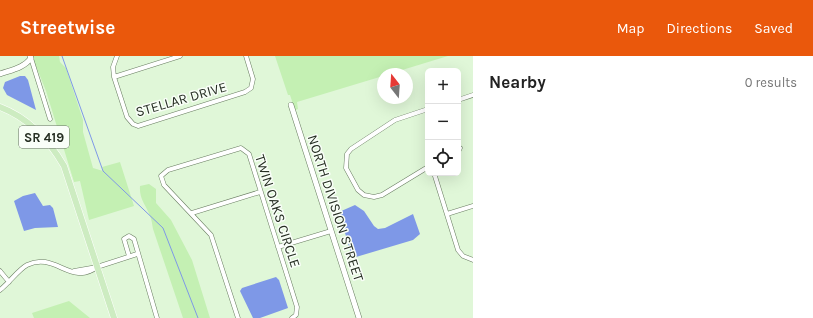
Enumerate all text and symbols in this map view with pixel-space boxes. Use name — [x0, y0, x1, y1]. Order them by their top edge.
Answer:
text: Streetwise — [20, 17, 115, 39]
text: Map — [617, 20, 645, 37]
text: Directions — [667, 20, 732, 37]
text: Saved — [754, 20, 793, 37]
north arrow — [377, 68, 413, 104]
map controls — [425, 68, 461, 176]
button: + — [425, 68, 461, 104]
text: Nearby — [489, 72, 546, 92]
text: 0 results — [745, 75, 797, 90]
street label: STELLAR DRIVE — [134, 78, 229, 121]
button: − — [425, 104, 461, 140]
road number: SR 419 — [19, 126, 69, 148]
street label: NORTH DIVISION STREET — [304, 133, 367, 284]
button: locate — [425, 140, 461, 176]
street label: TWIN OAKS CIRCLE — [251, 153, 304, 270]

